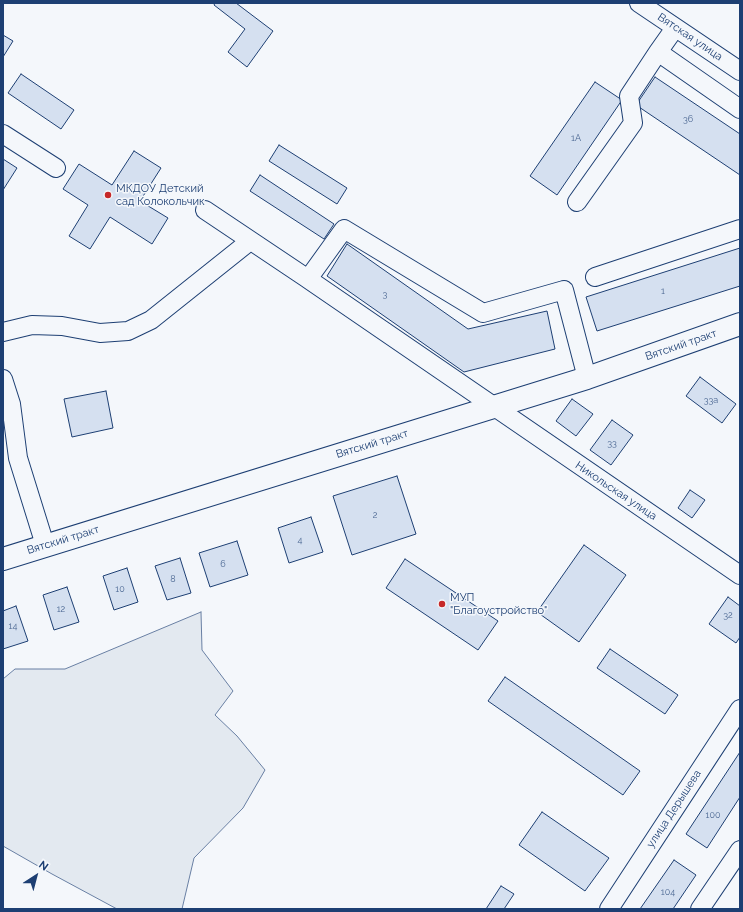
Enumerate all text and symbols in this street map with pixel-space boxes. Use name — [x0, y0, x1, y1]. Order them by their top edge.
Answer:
street label: Вятская улица — [655, 10, 725, 64]
house number: 36 — [683, 114, 693, 124]
house number: 1А — [571, 133, 581, 143]
place label: МКДОУ Детский сад Колокольчик — [116, 182, 205, 208]
marker: МКДОУ Детский сад Колокольчик — [103, 190, 113, 200]
house number: 1 — [661, 286, 665, 296]
house number: 3 — [383, 289, 387, 299]
street label: Вятский тракт — [643, 327, 719, 363]
house number: 33а — [704, 395, 718, 405]
street label: Вятский тракт — [334, 427, 410, 461]
house number: 33 — [607, 438, 617, 448]
street label: Никольская улица — [573, 459, 659, 523]
house number: 2 — [373, 510, 377, 520]
street label: Вятский тракт — [25, 523, 101, 557]
house number: 4 — [298, 535, 302, 545]
house number: 6 — [220, 559, 226, 569]
house number: 8 — [170, 574, 176, 584]
house number: 10 — [115, 584, 125, 594]
place label: МУП "Благоустройство" — [450, 591, 547, 617]
marker: МУП "Благоустройство" — [437, 599, 447, 609]
house number: 12 — [57, 604, 65, 614]
house number: 32 — [723, 610, 733, 620]
house number: 14 — [9, 621, 17, 631]
street label: улица Дерышева — [644, 768, 704, 850]
house number: 100 — [706, 810, 720, 820]
north arrow — [16, 856, 56, 896]
text: N — [36, 858, 51, 874]
house number: 104 — [661, 887, 675, 897]

